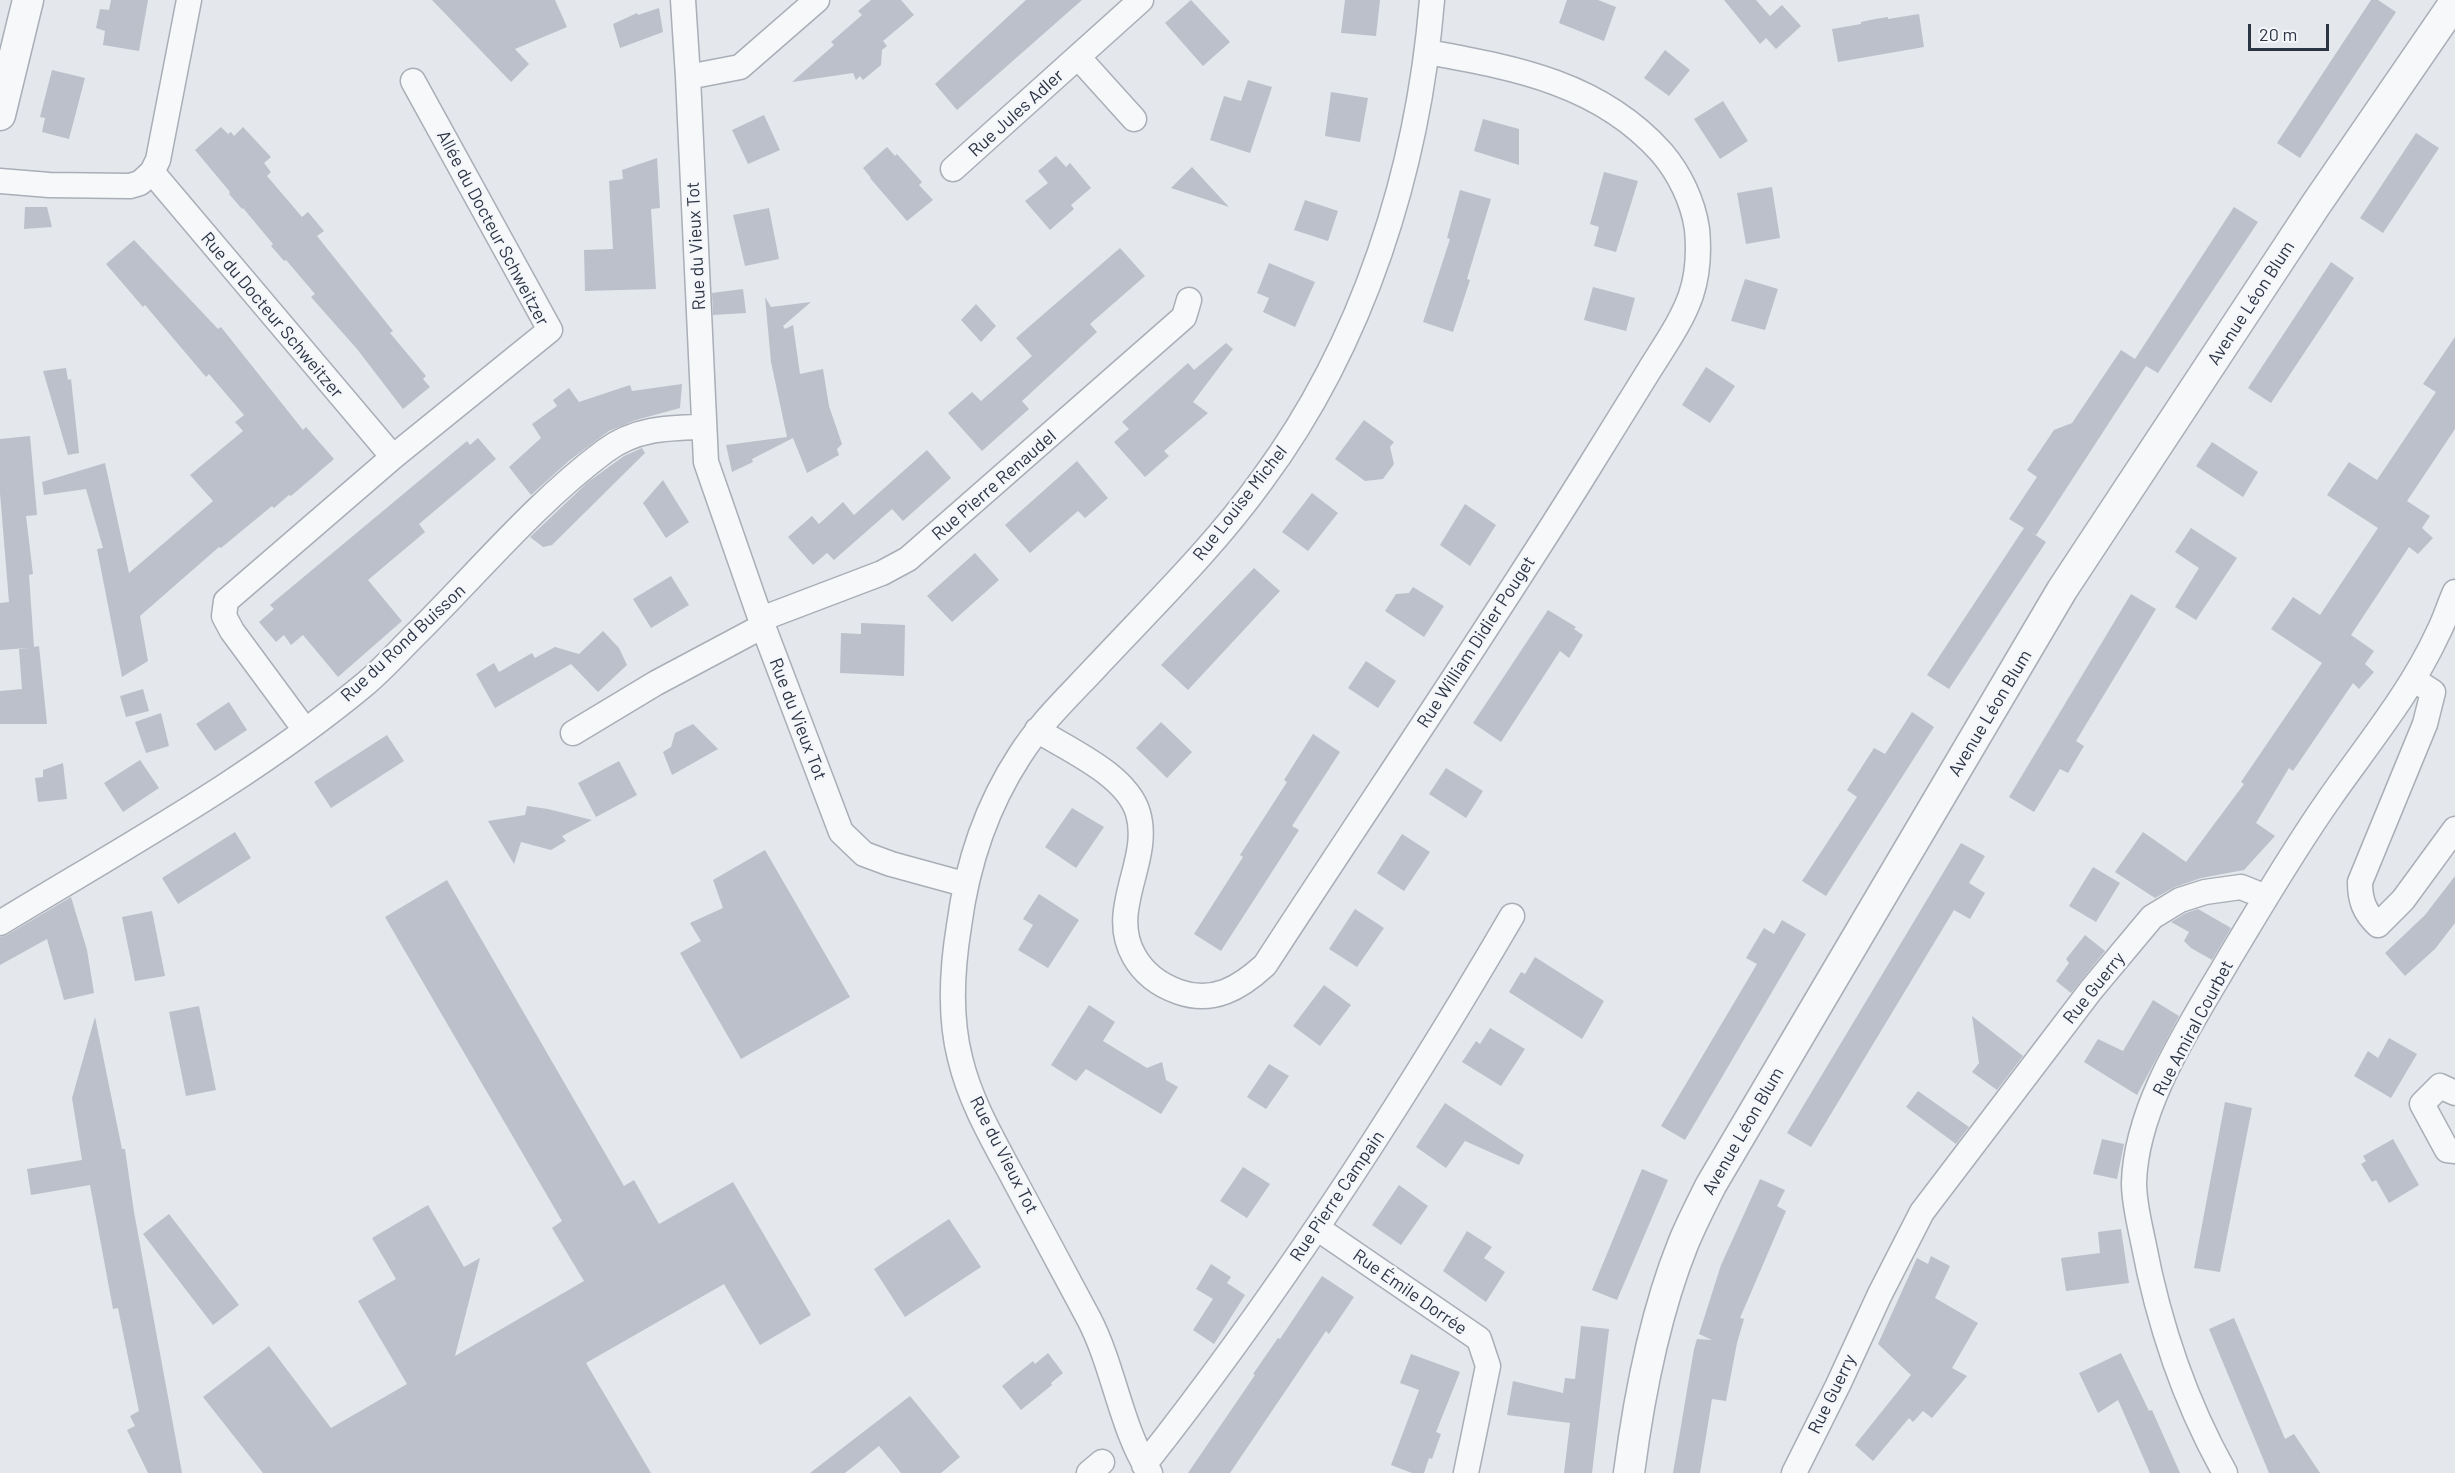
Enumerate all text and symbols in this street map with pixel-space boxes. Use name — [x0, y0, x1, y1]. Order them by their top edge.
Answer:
scale bar — [2251, 12, 2332, 50]
text: 20 m — [2259, 23, 2297, 45]
street label: Rue Jules Adler — [964, 65, 1068, 161]
street label: Allée du Docteur Schweitzer — [432, 127, 554, 329]
street label: Rue du Vieux Tot — [682, 181, 710, 311]
street label: Rue du Docteur Schweitzer — [196, 228, 348, 402]
street label: Avenue Léon Blum — [2203, 237, 2299, 369]
street label: Rue Pierre Renaudel — [927, 425, 1061, 545]
street label: Rue Louise Michel — [1188, 441, 1292, 565]
street label: Rue William Didier Pouget — [1412, 552, 1540, 732]
street label: Rue du Rond Buisson — [336, 580, 470, 706]
street label: Avenue Léon Blum — [1944, 646, 2036, 780]
street label: Rue du Vieux Tot — [765, 655, 831, 783]
street label: Rue Guerry — [2059, 948, 2129, 1028]
street label: Rue Amiral Courbet — [2148, 957, 2238, 1099]
street label: Avenue Léon Blum — [1698, 1063, 1788, 1199]
street label: Rue du Vieux Tot — [965, 1093, 1043, 1217]
street label: Rue Pierre Campain — [1285, 1126, 1389, 1266]
street label: Rue Émile Dorrée — [1349, 1245, 1471, 1339]
street label: Rue Guerry — [1803, 1351, 1861, 1437]

